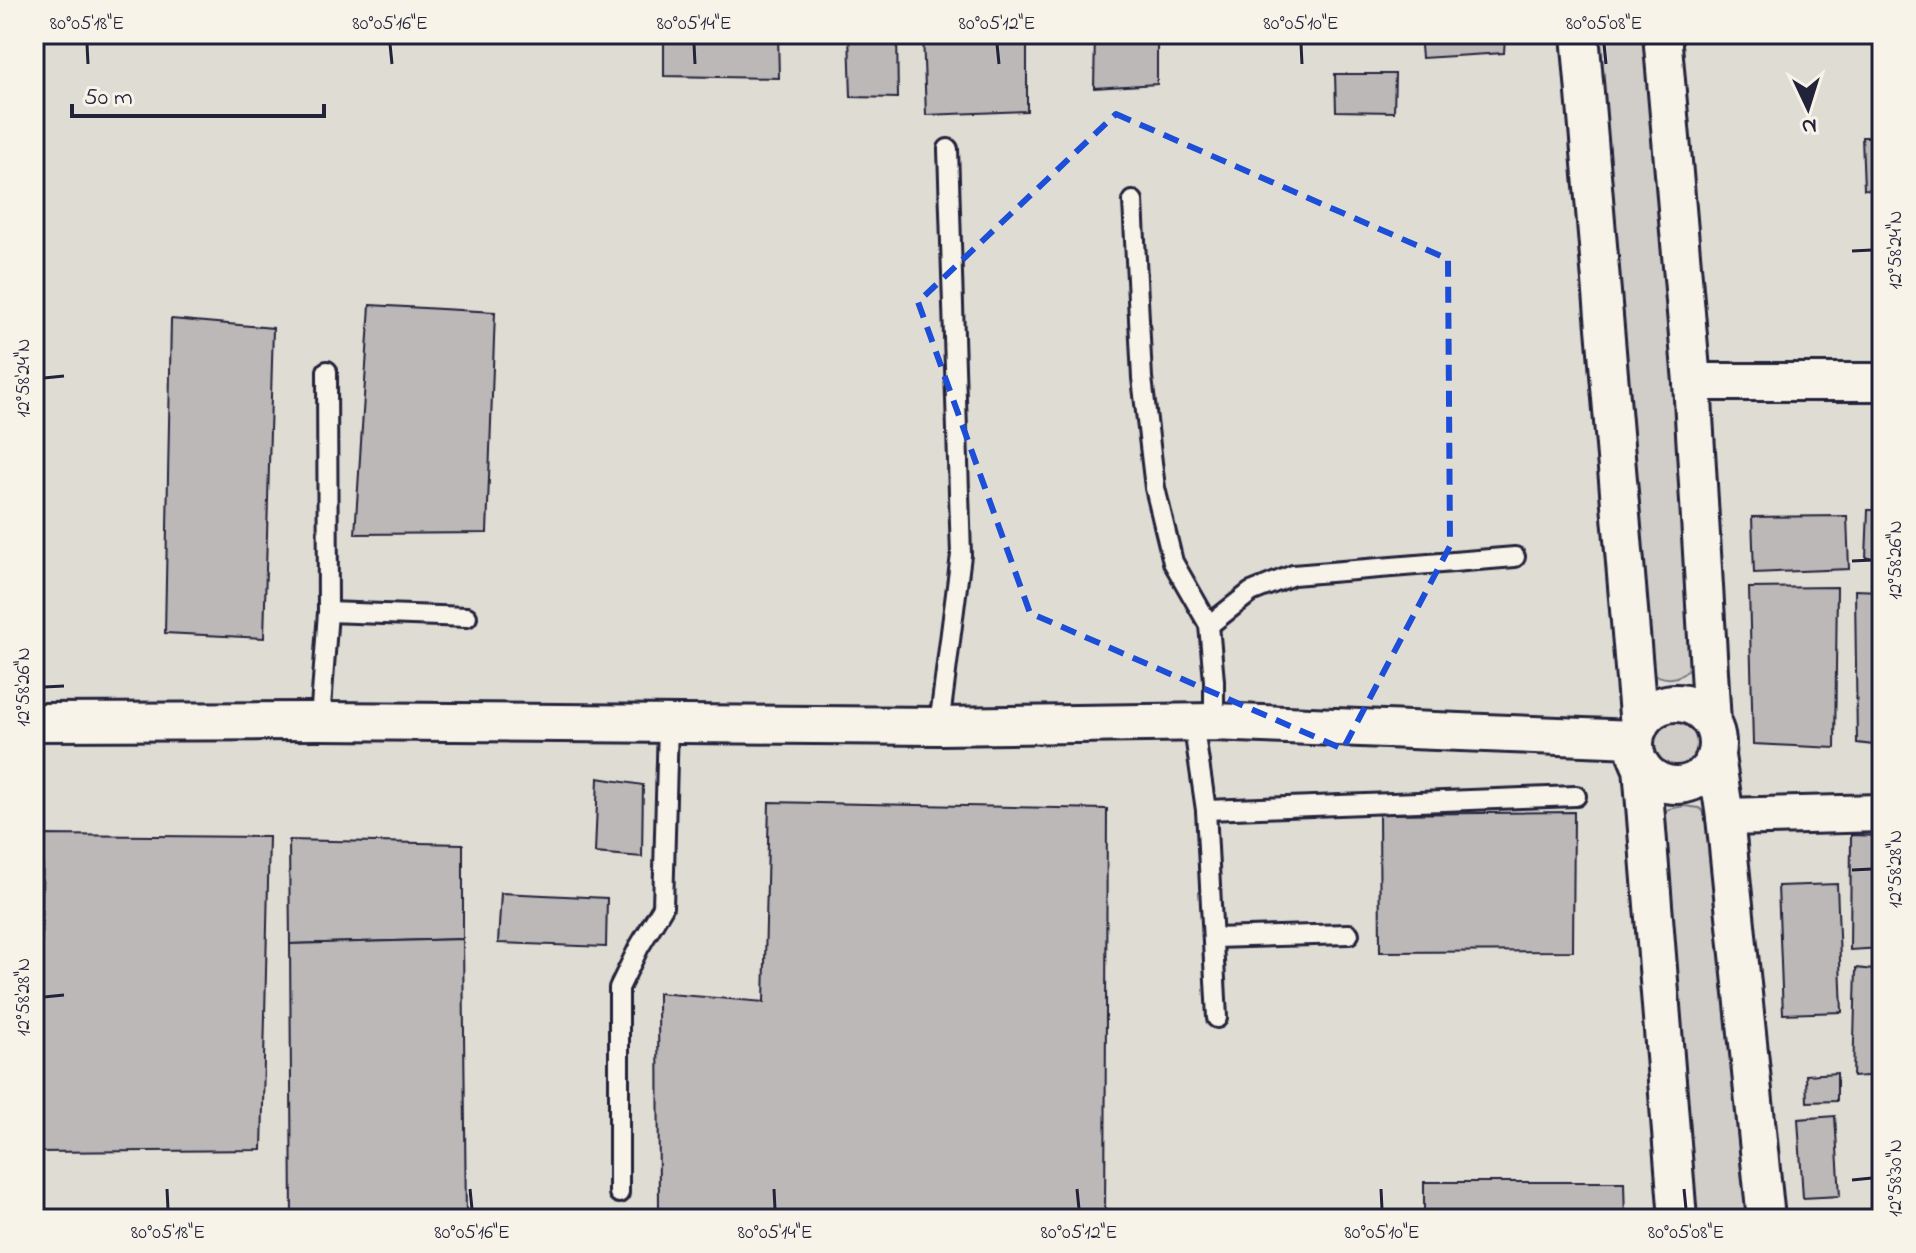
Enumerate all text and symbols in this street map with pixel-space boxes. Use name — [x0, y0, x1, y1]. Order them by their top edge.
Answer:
text: 80°05'18"E — [50, 10, 124, 39]
text: 80°05'16"E — [352, 10, 428, 39]
text: 80°05'14"E — [656, 10, 732, 39]
text: 80°05'12"E — [959, 10, 1035, 39]
text: 80°05'10"E — [1263, 10, 1339, 39]
text: 80°05'08"E — [1566, 10, 1642, 39]
scale bar — [72, 68, 324, 118]
north arrow — [1768, 68, 1848, 148]
text: 50 m — [84, 81, 133, 116]
text: N — [1801, 108, 1818, 141]
text: 12°58'24"N — [1882, 210, 1911, 290]
text: 12°58'24"N — [10, 338, 39, 418]
text: 12°58'26"N — [1882, 520, 1911, 600]
text: 12°58'26"N — [10, 647, 39, 727]
text: 12°58'28"N — [1882, 830, 1911, 908]
text: 12°58'28"N — [10, 958, 39, 1036]
text: 12°58'30"N — [1882, 1139, 1911, 1217]
text: 80°05'18"E — [131, 1219, 205, 1248]
text: 80°05'16"E — [434, 1219, 510, 1248]
text: 80°05'14"E — [737, 1219, 813, 1248]
text: 80°05'12"E — [1041, 1219, 1117, 1248]
text: 80°05'10"E — [1344, 1219, 1420, 1248]
text: 80°05'08"E — [1648, 1219, 1724, 1248]

